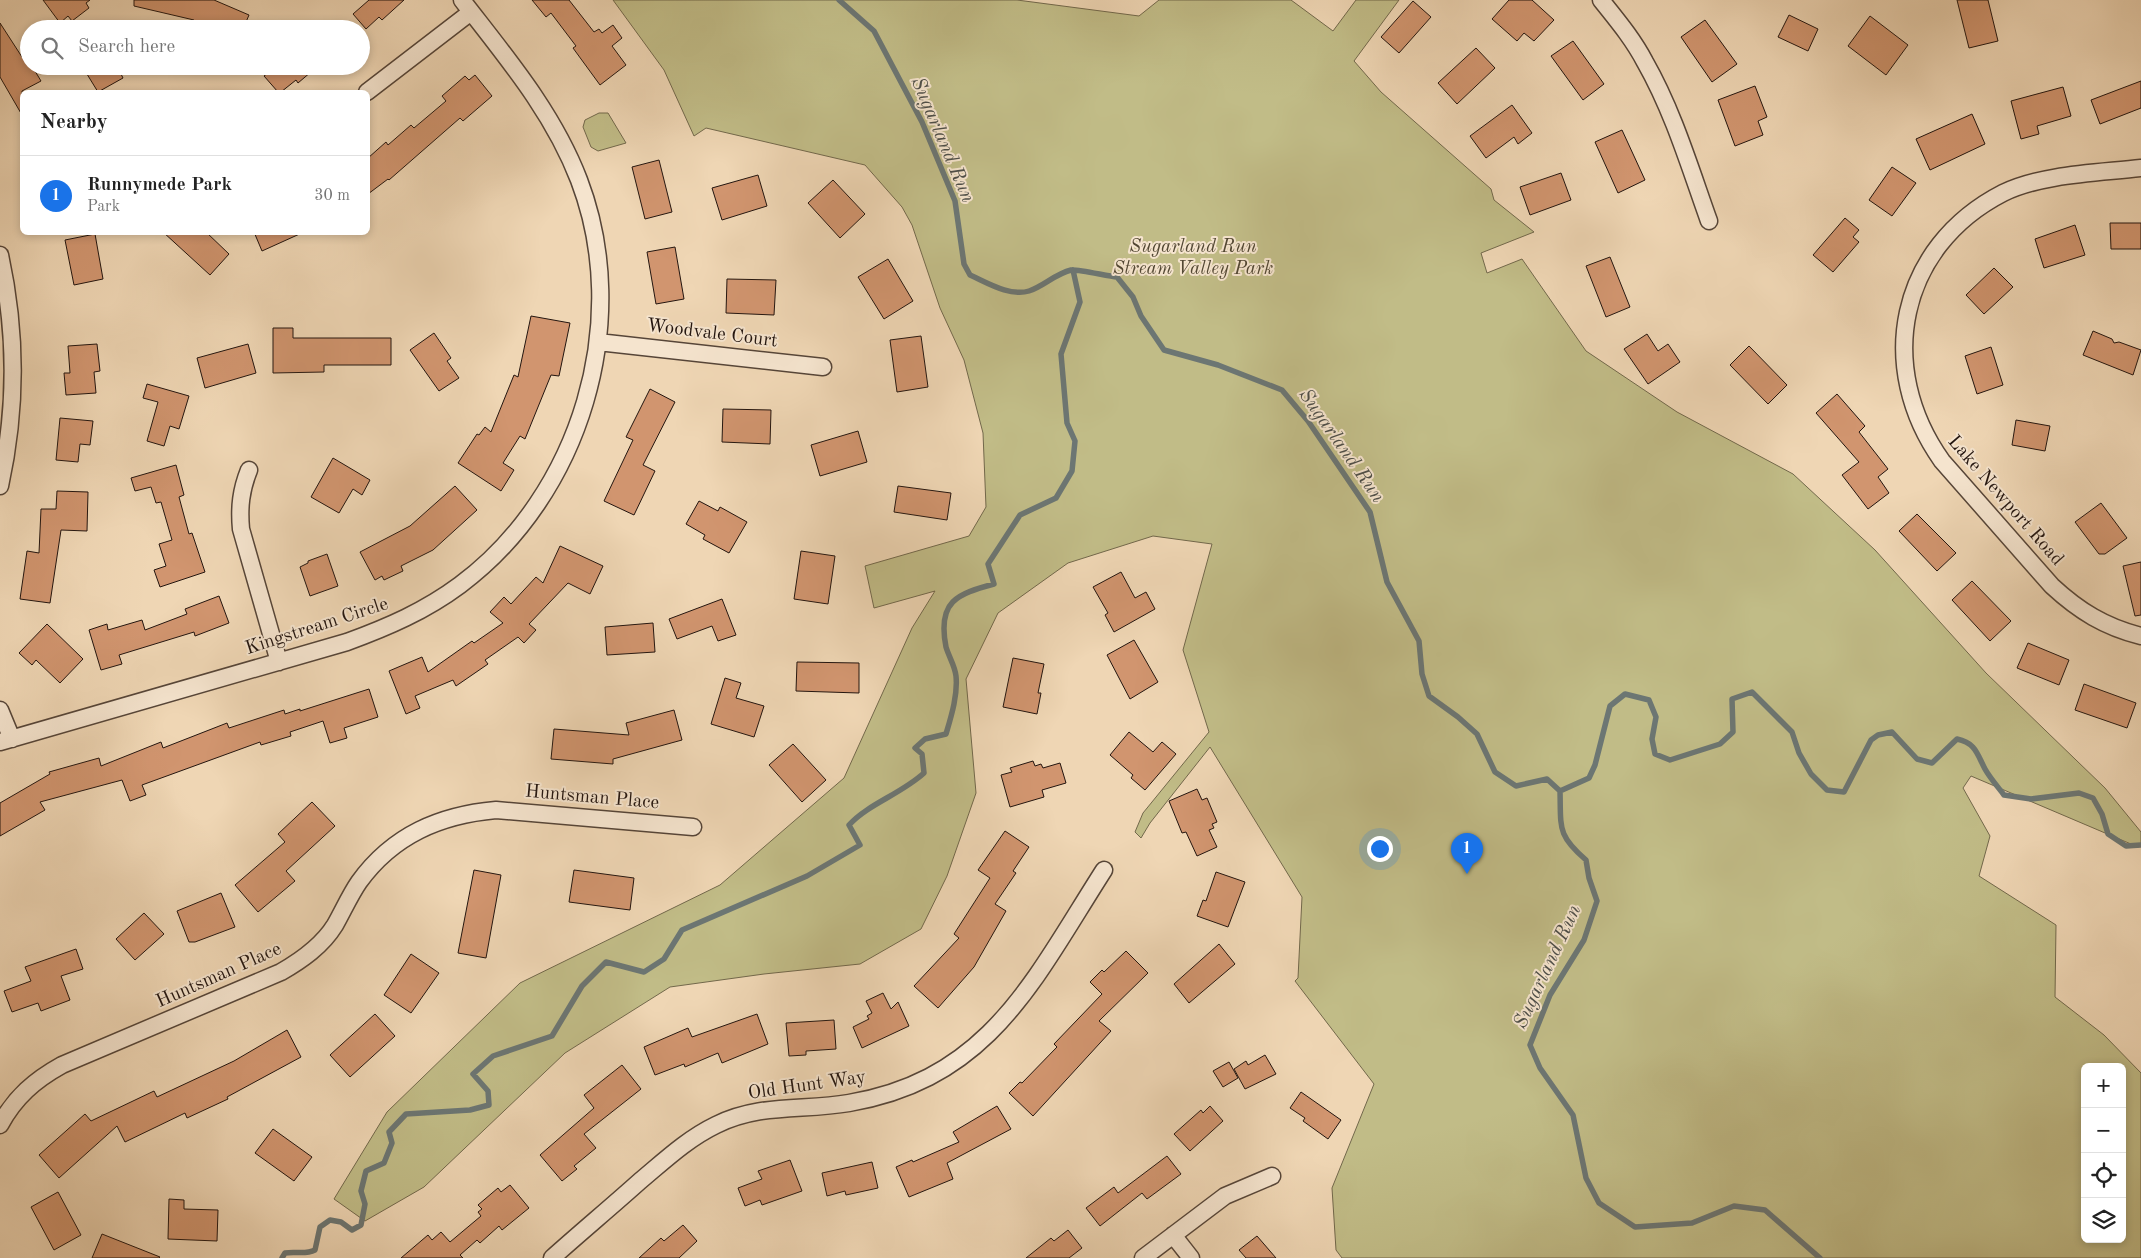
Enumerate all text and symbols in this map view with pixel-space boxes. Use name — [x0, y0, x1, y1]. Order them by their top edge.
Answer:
search box — [20, 20, 370, 75]
icon: search — [38, 34, 66, 62]
text: Search here — [78, 38, 175, 57]
water label: Sugarland Run — [907, 74, 977, 206]
text: Nearby — [40, 112, 108, 133]
text: Runnymede Park — [87, 176, 232, 195]
text: 1 — [51, 188, 61, 204]
text: 30 m — [314, 188, 350, 204]
text: Park — [87, 199, 120, 215]
park label: Sugarland Run Stream Valley Park — [1113, 238, 1273, 279]
street label: Woodvale Court — [645, 317, 779, 351]
water label: Sugarland Run — [1294, 385, 1388, 507]
street label: Lake Newport Road — [1944, 432, 2067, 570]
street label: Kingstream Circle — [243, 595, 391, 659]
street label: Huntsman Place — [524, 783, 660, 813]
pin: 1 — [1451, 833, 1483, 874]
your location — [1367, 836, 1393, 862]
water label: Sugarland Run — [1511, 902, 1585, 1032]
street label: Huntsman Place — [154, 940, 284, 1012]
map controls — [2081, 1063, 2126, 1243]
button: + — [2081, 1063, 2126, 1108]
street label: Old Hunt Way — [747, 1068, 867, 1104]
button: − — [2081, 1108, 2126, 1153]
button: locate — [2081, 1153, 2126, 1198]
button: layers — [2081, 1198, 2126, 1243]

